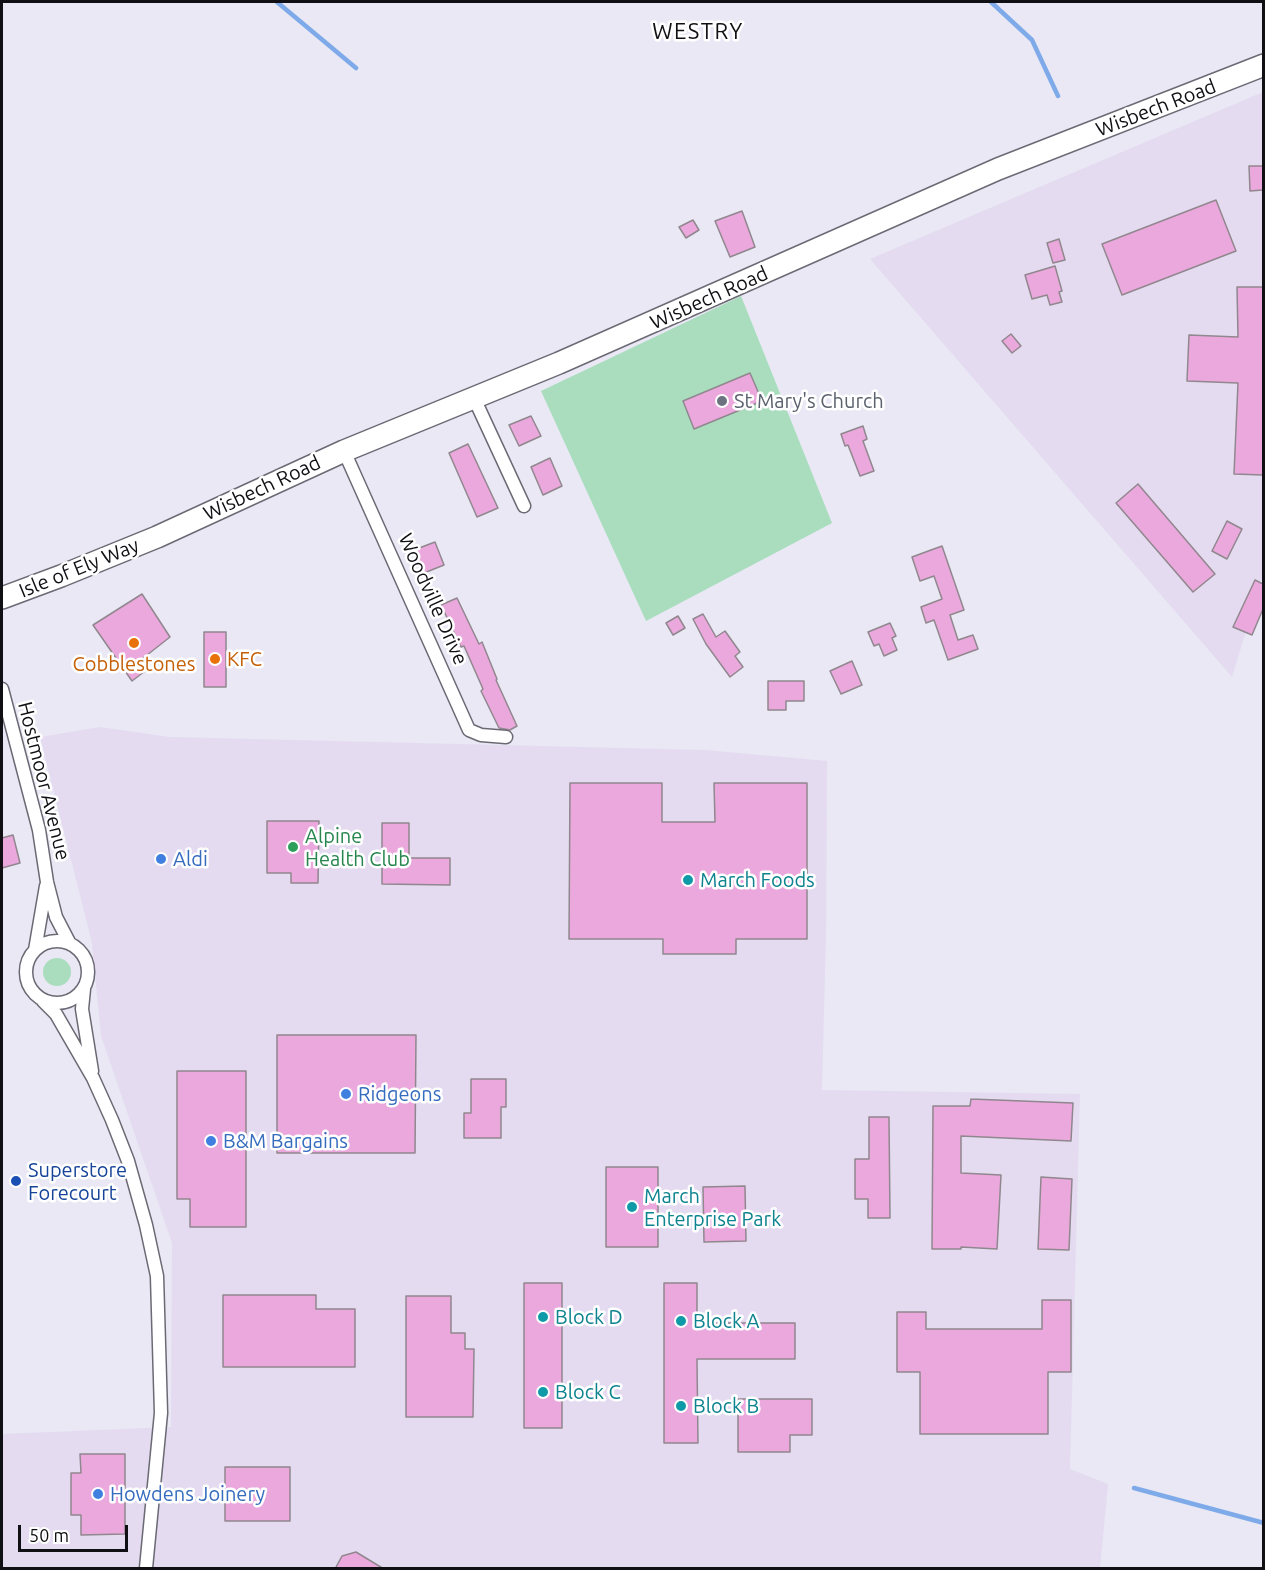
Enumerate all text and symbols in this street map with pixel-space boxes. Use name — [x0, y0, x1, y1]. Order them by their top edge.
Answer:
district label: WESTRY — [652, 19, 744, 45]
street label: Wisbech Road — [1093, 74, 1219, 142]
street label: Wisbech Road — [646, 261, 772, 335]
place label: St Mary's Church — [734, 389, 884, 413]
marker: St Mary's Church — [715, 394, 729, 408]
street label: Wisbech Road — [200, 450, 324, 526]
street label: Woodville Drive — [393, 530, 473, 668]
street label: Isle of Ely Way — [16, 533, 142, 603]
marker: Cobblestones — [127, 636, 141, 650]
place label: KFC — [227, 647, 262, 671]
place label: Cobblestones — [73, 652, 195, 676]
marker: KFC — [208, 652, 222, 666]
street label: Hostmoor Avenue — [13, 699, 75, 863]
place label: Alpine Health Club — [305, 824, 410, 871]
marker: Alpine Health Club — [286, 840, 300, 854]
place label: Aldi — [173, 847, 208, 871]
marker: Aldi — [154, 852, 168, 866]
place label: March Foods — [700, 868, 815, 892]
marker: March Foods — [681, 873, 695, 887]
place label: Ridgeons — [358, 1082, 441, 1106]
marker: Ridgeons — [339, 1087, 353, 1101]
place label: B&M Bargains — [223, 1129, 348, 1153]
marker: B&M Bargains — [204, 1134, 218, 1148]
place label: Superstore Forecourt — [28, 1158, 127, 1205]
marker: Superstore Forecourt — [9, 1174, 23, 1188]
place label: March Enterprise Park — [644, 1184, 781, 1231]
marker: March Enterprise Park — [625, 1200, 639, 1214]
place label: Block D — [555, 1305, 623, 1329]
place label: Block A — [693, 1309, 760, 1333]
marker: Block D — [536, 1310, 550, 1324]
marker: Block A — [674, 1314, 688, 1328]
place label: Block C — [555, 1380, 621, 1404]
marker: Block C — [536, 1385, 550, 1399]
place label: Block B — [693, 1394, 759, 1418]
marker: Block B — [674, 1399, 688, 1413]
place label: Howdens Joinery — [110, 1482, 265, 1506]
marker: Howdens Joinery — [91, 1487, 105, 1501]
scale bar — [21, 1513, 130, 1551]
text: 50 m — [29, 1525, 69, 1545]

